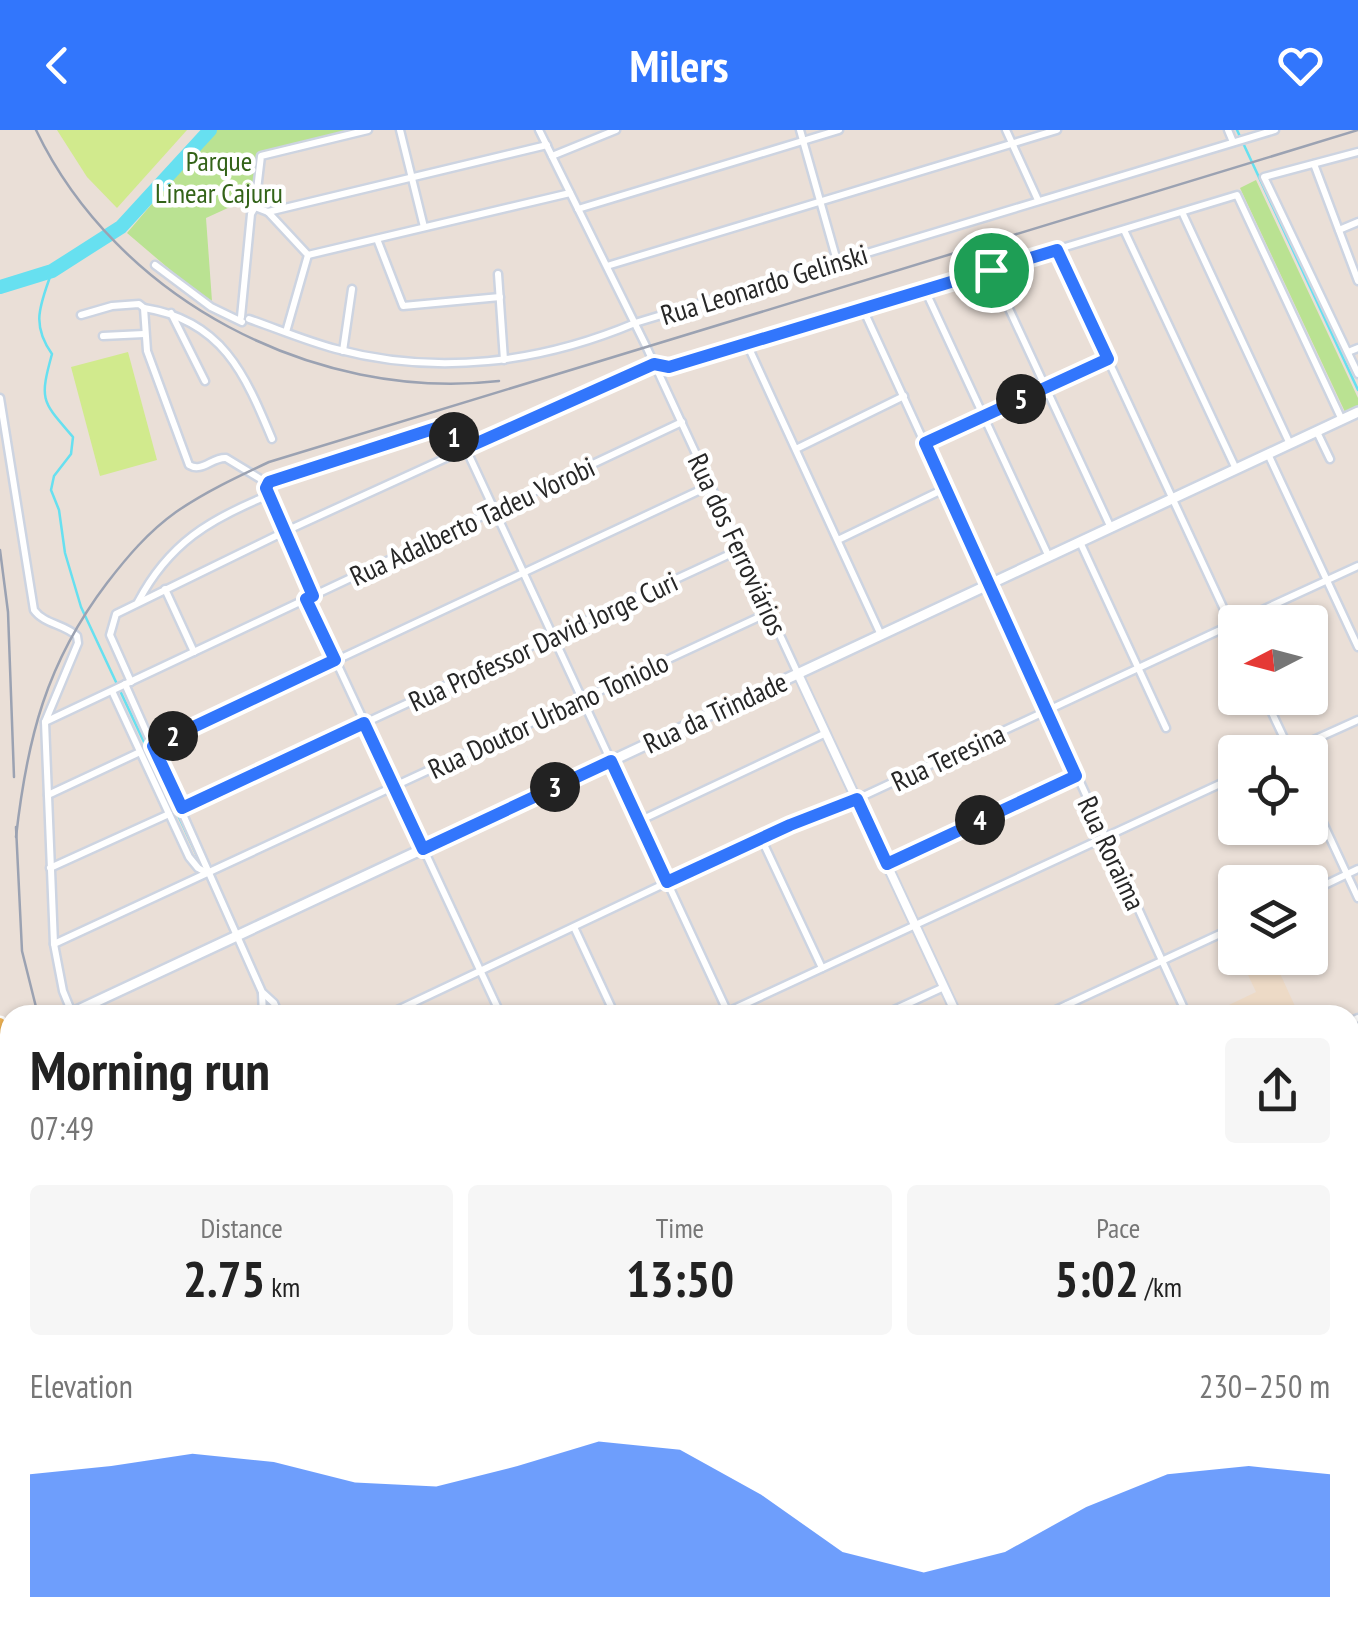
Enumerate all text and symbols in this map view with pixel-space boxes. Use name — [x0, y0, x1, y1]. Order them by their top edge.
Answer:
text: Milers — [629, 36, 729, 94]
icon: back — [30, 38, 85, 93]
icon: heart — [1273, 38, 1328, 93]
park label: Parque Linear Cajuru — [155, 142, 283, 211]
pin — [949, 228, 1034, 313]
street label: Rua Leonardo Gelinski — [656, 235, 872, 333]
icon: arrive — [964, 243, 1019, 298]
pin: 5 — [996, 374, 1046, 424]
text: 5 — [1014, 380, 1028, 417]
pin: 1 — [429, 412, 479, 462]
text: 1 — [447, 418, 461, 455]
street label: Rua dos Ferroviários — [680, 447, 796, 641]
street label: Rua Adalberto Tadeu Vorobi — [344, 448, 600, 594]
street label: Rua Professor David Jorge Curi — [403, 562, 683, 720]
north arrow — [1218, 605, 1328, 715]
map controls — [1218, 605, 1328, 975]
street label: Rua Doutor Urbano Toniolo — [422, 643, 674, 787]
street label: Rua da Trindade — [637, 663, 793, 761]
pin: 2 — [148, 711, 198, 761]
street label: Rua Teresina — [885, 715, 1011, 799]
text: 2 — [166, 717, 180, 754]
button: locate — [1218, 735, 1328, 845]
pin: 3 — [530, 762, 580, 812]
text: 3 — [548, 768, 562, 805]
street label: Rua Roraima — [1070, 790, 1154, 916]
pin: 4 — [955, 795, 1005, 845]
text: 4 — [973, 801, 987, 838]
button: layers — [1218, 865, 1328, 975]
text: Morning run — [30, 1034, 270, 1105]
button: share — [1225, 1038, 1330, 1143]
text: 07:49 — [30, 1107, 94, 1149]
text: Distance — [200, 1209, 283, 1246]
text: Time — [656, 1209, 704, 1246]
text: Pace — [1096, 1209, 1140, 1246]
text: 2.75 — [183, 1246, 265, 1311]
text: 13:50 — [626, 1246, 734, 1311]
text: 5:02 — [1055, 1246, 1139, 1311]
text: km — [265, 1268, 300, 1305]
text: /km — [1139, 1268, 1182, 1305]
text: Elevation — [30, 1365, 133, 1407]
text: 230–250 m — [1199, 1365, 1330, 1407]

